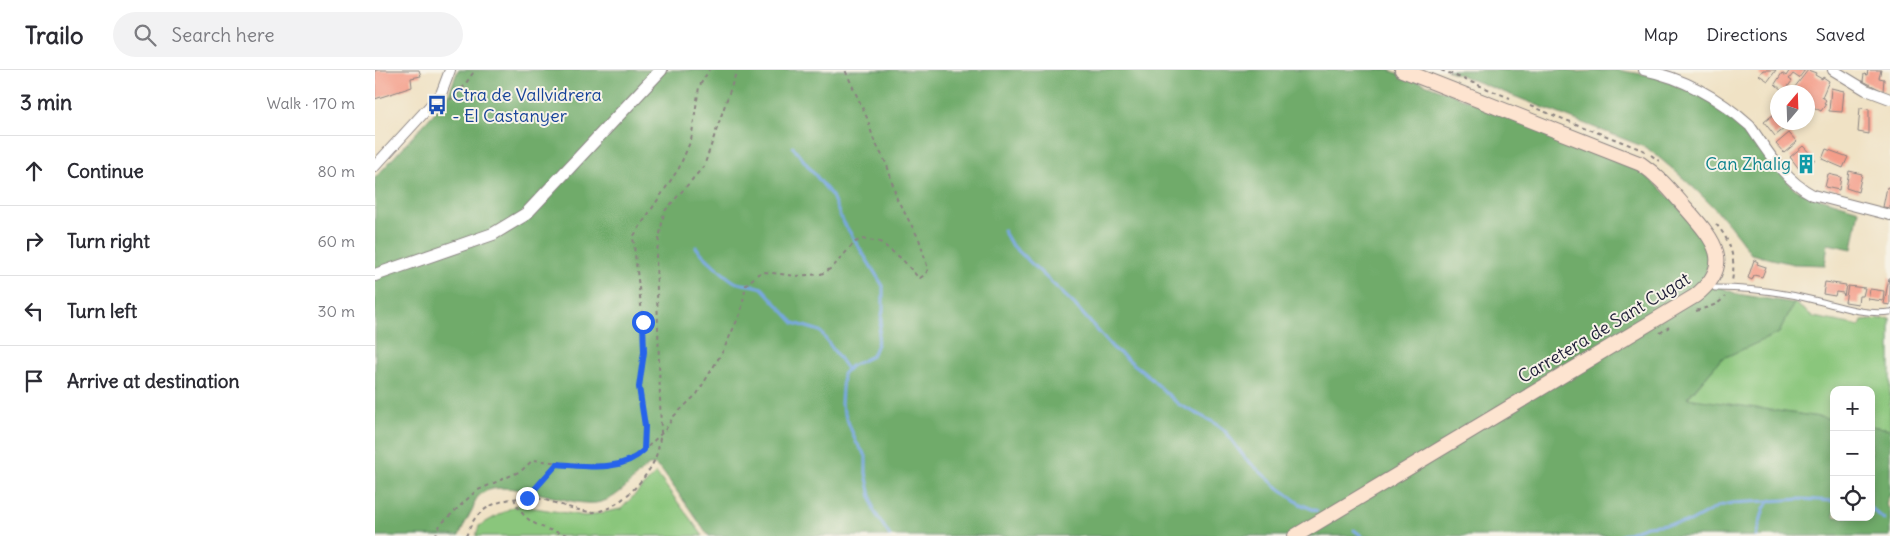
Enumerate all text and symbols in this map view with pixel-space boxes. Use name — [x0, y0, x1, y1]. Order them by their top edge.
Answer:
search box — [113, 12, 463, 57]
text: Trailo — [25, 20, 83, 50]
icon: search — [131, 21, 159, 49]
text: Search here — [171, 23, 274, 47]
text: Map — [1643, 23, 1678, 46]
text: Directions — [1706, 23, 1788, 46]
text: Saved — [1816, 23, 1865, 46]
place label: Ctra de Vallvidrera - El Castanyer — [452, 83, 602, 127]
north arrow — [1770, 85, 1815, 130]
text: 3 min — [20, 89, 72, 116]
text: Walk · 170 m — [266, 93, 355, 113]
bus stop icon: Ctra de Vallvidrera - El Castanyer — [426, 94, 448, 116]
place label: Can Zhalig — [1705, 152, 1791, 175]
building icon: Can Zhalig — [1795, 153, 1817, 175]
icon: ahead — [20, 157, 48, 185]
text: Continue — [67, 159, 144, 183]
text: 80 m — [317, 161, 355, 181]
icon: right — [20, 227, 48, 255]
text: Turn right — [67, 229, 150, 253]
text: 60 m — [317, 231, 355, 251]
street label: Carretera de Sant Cugat — [1513, 267, 1694, 388]
icon: left — [20, 297, 48, 325]
text: Turn left — [67, 299, 137, 323]
text: 30 m — [318, 301, 355, 321]
route start — [632, 311, 655, 334]
icon: arrive — [20, 367, 48, 395]
text: Arrive at destination — [67, 369, 240, 393]
map controls — [1830, 386, 1875, 521]
button: + — [1830, 386, 1875, 431]
button: − — [1830, 431, 1875, 476]
button: locate — [1830, 476, 1875, 521]
route end — [516, 487, 539, 510]

